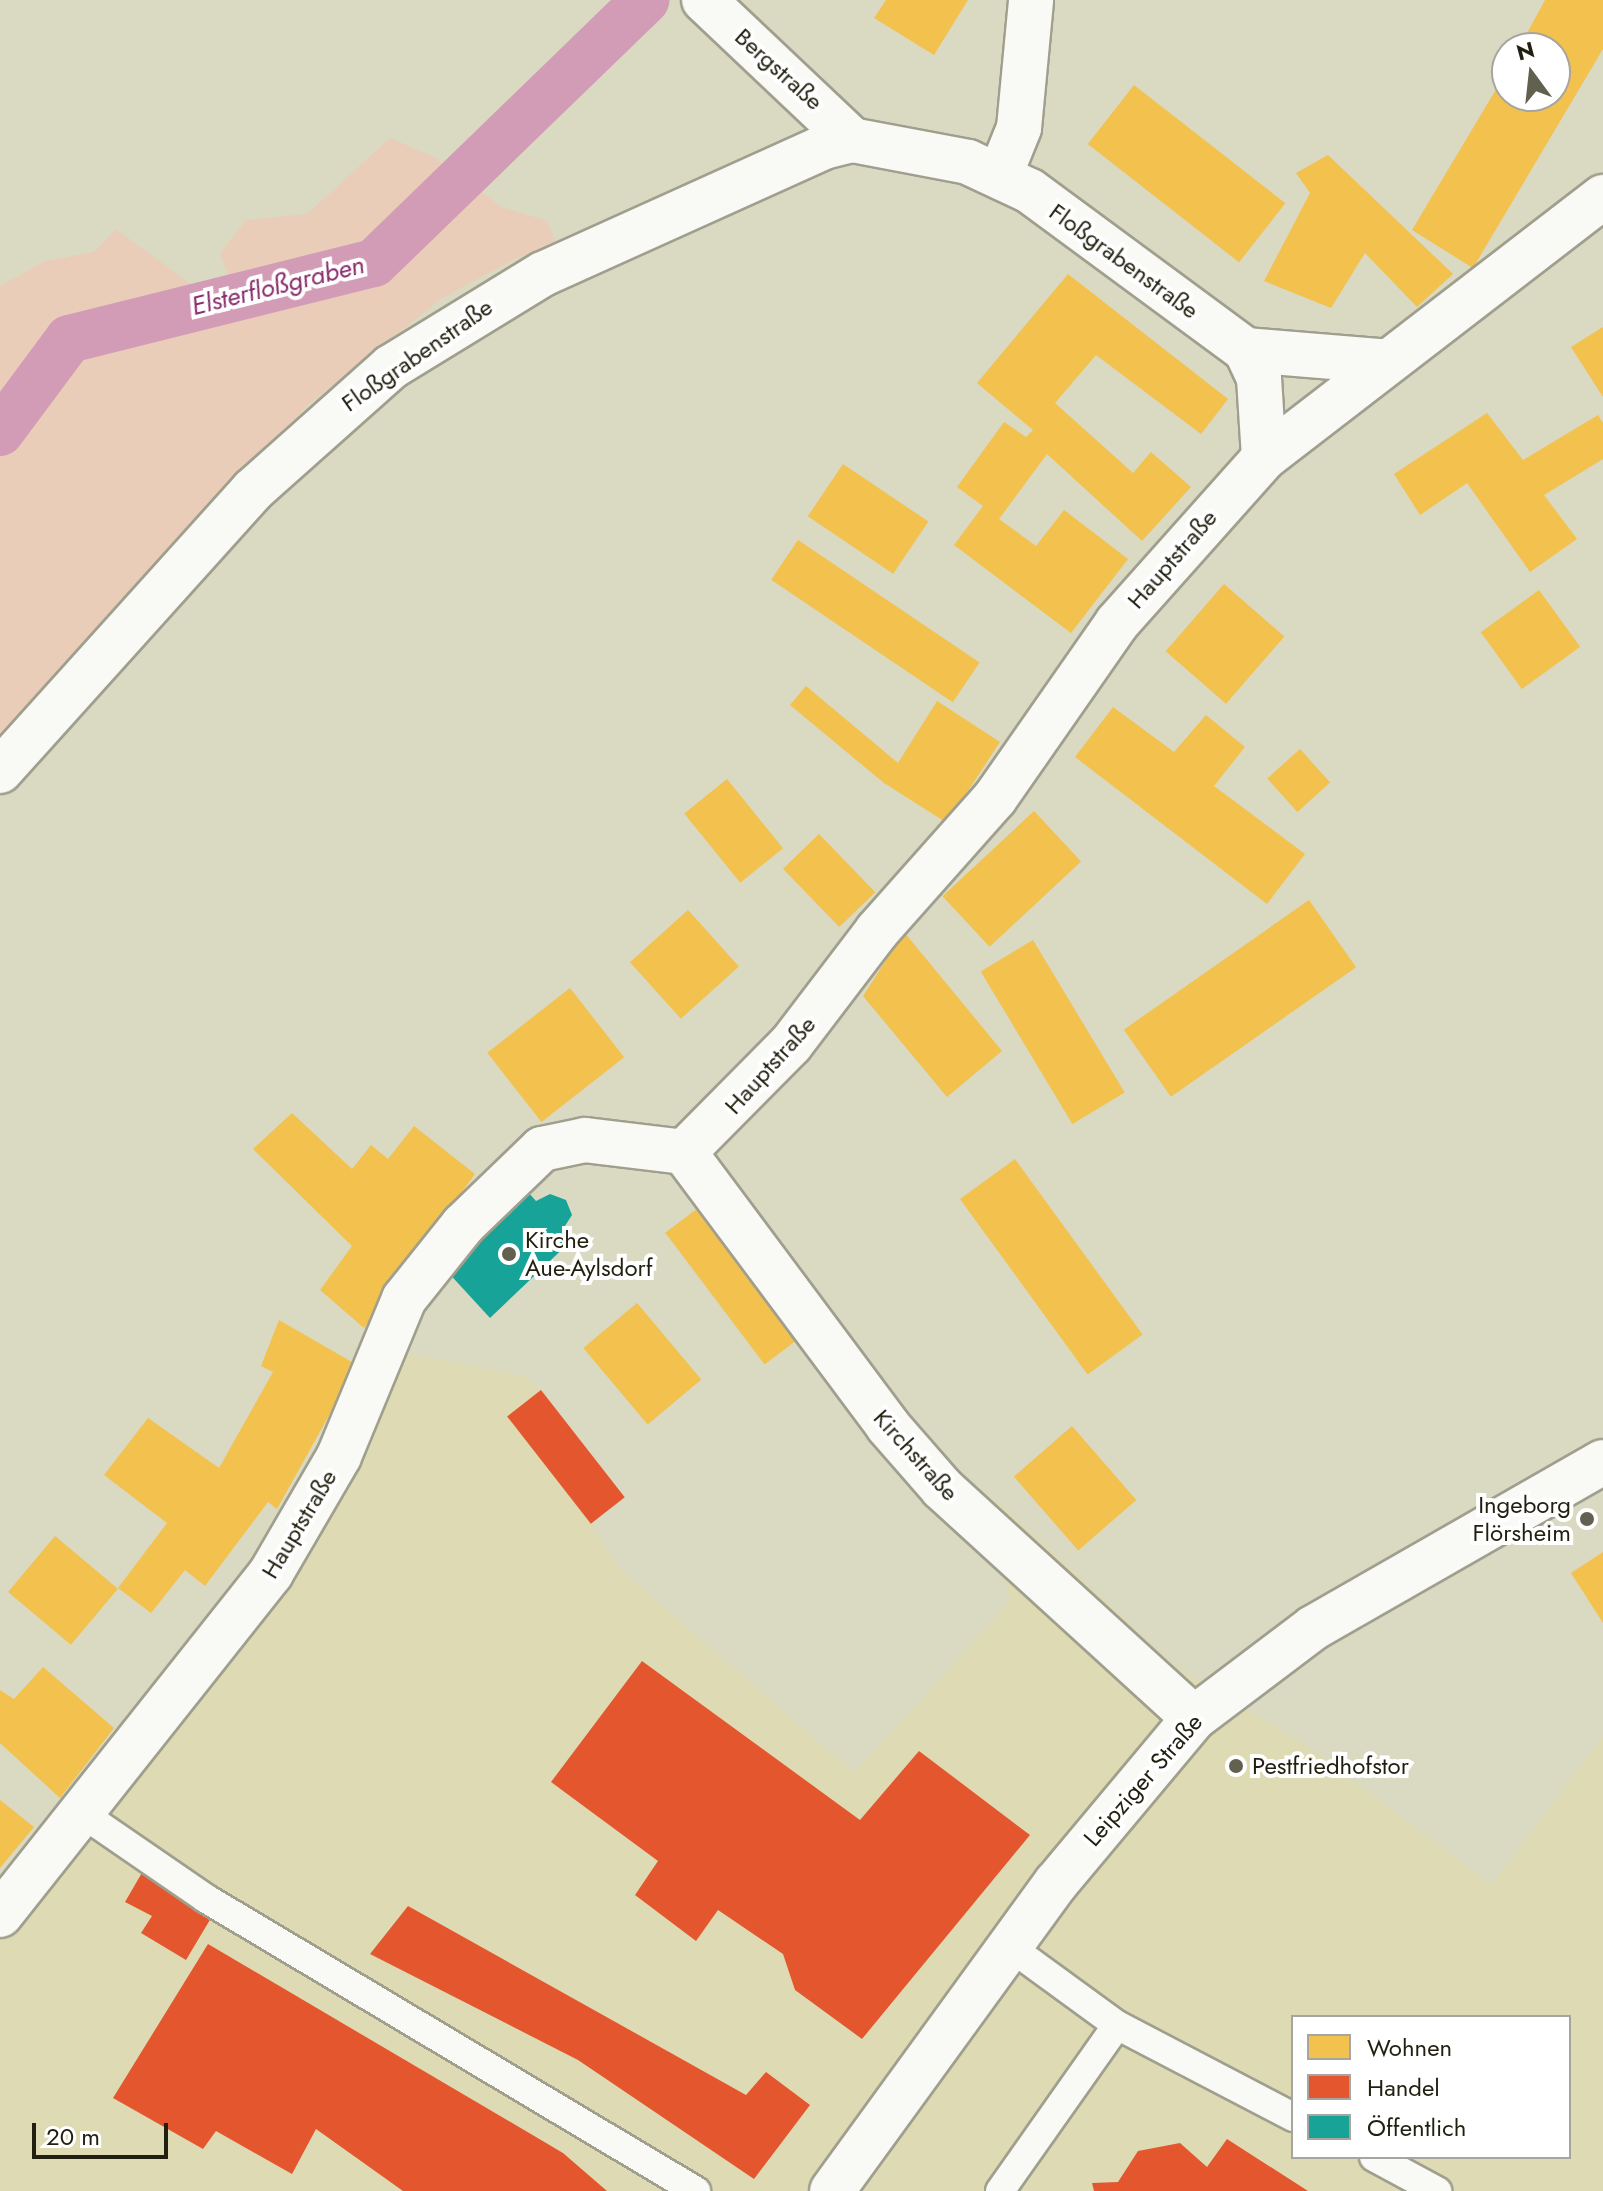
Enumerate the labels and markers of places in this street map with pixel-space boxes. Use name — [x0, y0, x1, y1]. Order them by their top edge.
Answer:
place label: Kirche Aue-Aylsdorf — [525, 1226, 653, 1282]
marker: Kirche Aue-Aylsdorf — [500, 1245, 518, 1263]
place label: Ingeborg Flörsheim — [1473, 1491, 1571, 1547]
marker: Ingeborg Flörsheim — [1578, 1510, 1596, 1528]
place label: Pestfriedhofstor — [1252, 1752, 1409, 1780]
marker: Pestfriedhofstor — [1227, 1757, 1245, 1775]

